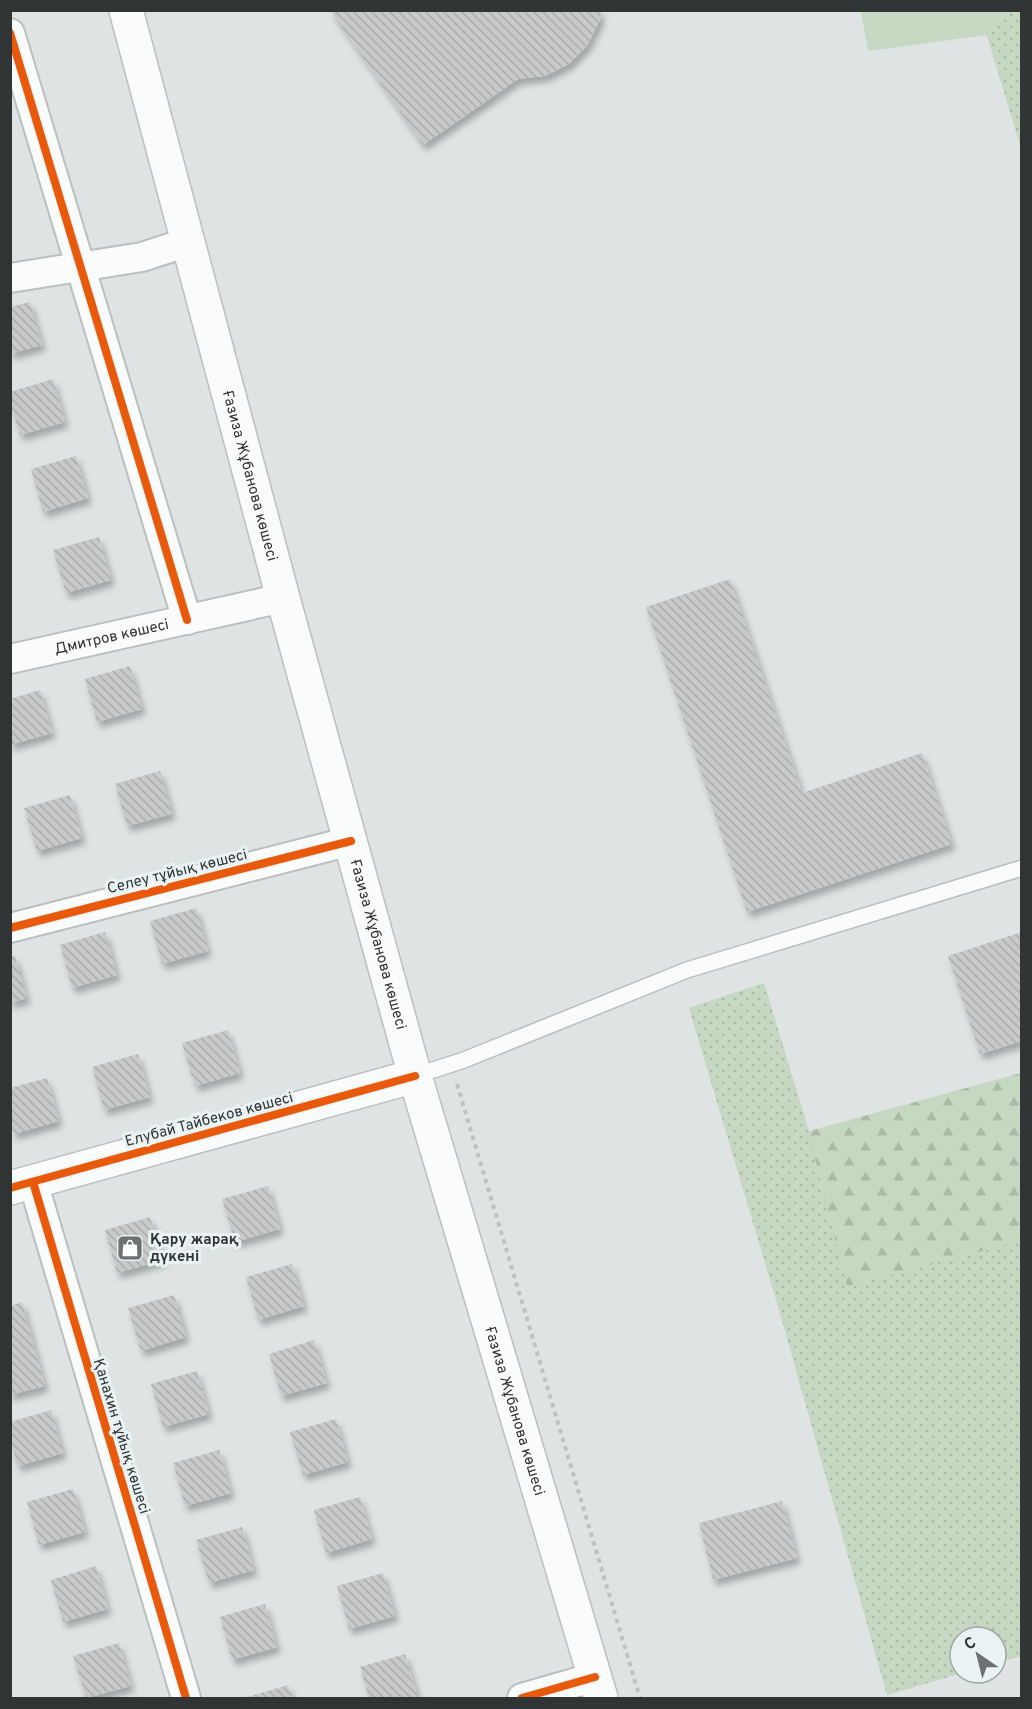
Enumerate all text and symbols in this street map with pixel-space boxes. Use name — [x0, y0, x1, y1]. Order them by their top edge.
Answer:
street label: Ғазиза Жұбанова көшесі — [217, 389, 281, 563]
street label: Дмитров көшесі — [53, 616, 171, 660]
street label: Селеу тұйық көшесі — [105, 846, 249, 899]
street label: Ғазиза Жұбанова көшесі — [345, 858, 410, 1032]
street label: Елубай Тайбеков көшесі — [123, 1089, 296, 1152]
place label: Қару жарақ дүкені — [150, 1231, 239, 1267]
shop icon: Қару жарақ дүкені — [115, 1233, 145, 1263]
street label: Ғазиза Жұбанова көшесі — [479, 1324, 548, 1498]
street label: Қанахин тұйық көшесі — [88, 1356, 153, 1517]
north arrow — [948, 1625, 1008, 1685]
text: С — [961, 1633, 980, 1655]

